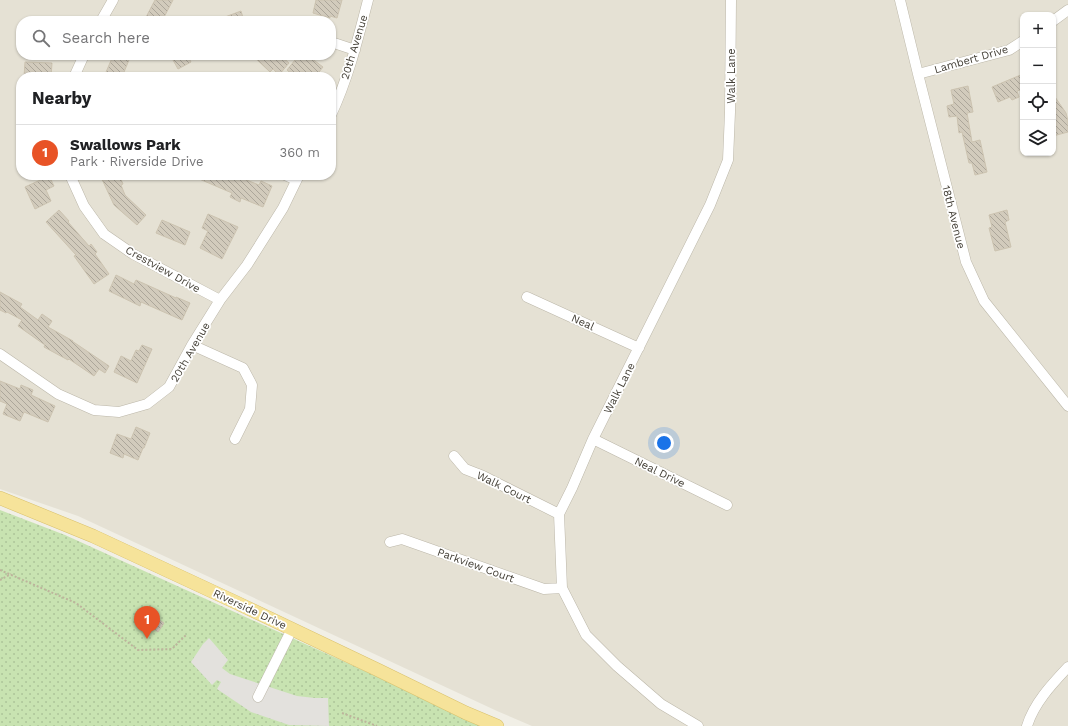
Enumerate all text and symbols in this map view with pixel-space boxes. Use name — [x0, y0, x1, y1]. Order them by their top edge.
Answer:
map controls — [1020, 12, 1056, 156]
button: + — [1020, 12, 1056, 48]
street label: 20th Avenue — [338, 13, 370, 81]
search box — [16, 16, 336, 60]
icon: search — [30, 27, 52, 49]
text: Search here — [62, 29, 150, 47]
street label: Lambert Drive — [933, 43, 1010, 76]
street label: Walk Lane — [725, 48, 738, 104]
button: − — [1020, 48, 1056, 84]
button: locate — [1020, 84, 1056, 120]
text: Nearby — [32, 88, 91, 108]
button: layers — [1020, 120, 1056, 156]
text: Swallows Park — [70, 136, 181, 154]
text: 1 — [42, 145, 48, 160]
text: 360 m — [280, 145, 320, 160]
text: Park · Riverside Drive — [70, 154, 204, 169]
street label: 18th Avenue — [939, 184, 968, 250]
street label: Crestview Drive — [123, 244, 202, 295]
street label: Neal — [569, 312, 597, 334]
street label: 20th Avenue — [168, 320, 213, 384]
street label: Walk Lane — [601, 361, 638, 416]
your location — [654, 433, 674, 453]
street label: Neal Drive — [632, 455, 687, 490]
street label: Walk Court — [474, 469, 534, 506]
street label: Parkview Court — [436, 546, 516, 586]
street label: Riverside Drive — [211, 587, 289, 632]
pin: 1 — [134, 606, 160, 639]

